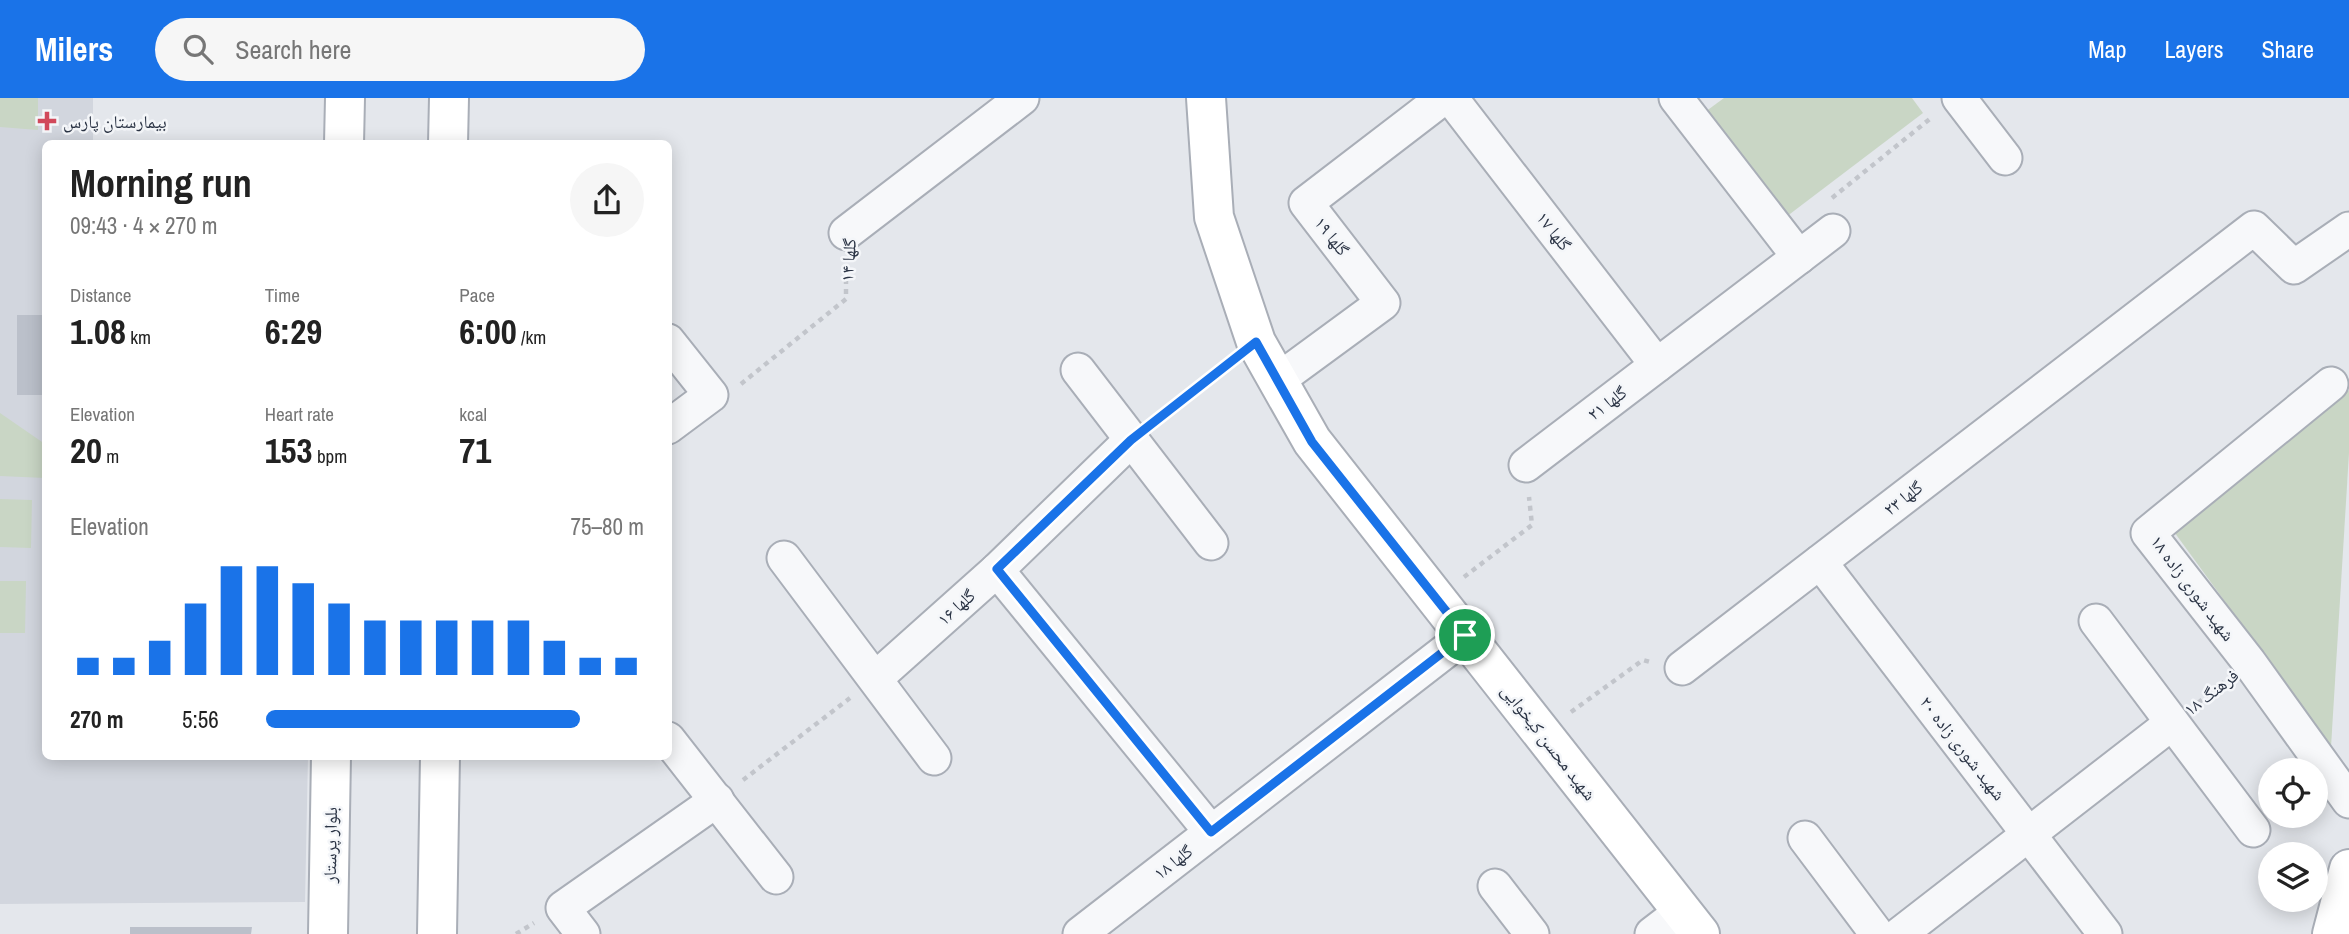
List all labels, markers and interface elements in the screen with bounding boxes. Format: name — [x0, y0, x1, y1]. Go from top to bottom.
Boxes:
search box — [155, 18, 645, 81]
text: Milers — [35, 27, 113, 71]
icon: search — [179, 30, 217, 68]
text: Search here — [235, 32, 351, 67]
text: Map — [2088, 33, 2126, 65]
text: Layers — [2164, 33, 2223, 65]
text: Share — [2261, 33, 2314, 65]
place label: بیمارستان پارس — [63, 109, 167, 134]
marker: بیمارستان پارس — [37, 111, 57, 131]
text: Morning run — [70, 158, 252, 209]
button: share — [570, 163, 644, 237]
street label: گلها ۱۷ — [1531, 206, 1578, 256]
text: 09:43 · 4 × 270 m — [70, 210, 217, 241]
street label: گلها ۱۹ — [1309, 211, 1356, 261]
street label: گلها ۱۴ — [834, 237, 862, 283]
text: Distance — [70, 282, 131, 308]
text: Time — [265, 282, 300, 308]
text: Pace — [459, 282, 495, 308]
text: 1.08 — [70, 308, 126, 355]
text: 6:29 — [265, 308, 322, 355]
text: 6:00 — [459, 308, 517, 355]
text: km — [126, 324, 151, 350]
text: /km — [517, 324, 546, 350]
street label: گلها ۲۱ — [1582, 380, 1632, 426]
text: Elevation — [70, 401, 135, 427]
text: Heart rate — [265, 401, 334, 427]
text: kcal — [459, 401, 487, 427]
text: 20 — [70, 427, 102, 474]
text: 153 — [265, 427, 313, 474]
text: 71 — [459, 427, 491, 474]
text: m — [102, 443, 119, 469]
text: bpm — [313, 443, 347, 469]
street label: گلها ۲۳ — [1878, 474, 1928, 521]
text: Elevation — [70, 511, 149, 542]
text: 75–80 m — [571, 511, 644, 542]
street label: شهید شوری زاده ۱۸ — [2145, 530, 2241, 646]
street label: گلها ۱۶ — [931, 583, 981, 631]
pin — [1435, 605, 1495, 665]
icon: arrive — [1446, 616, 1484, 654]
street label: فرهنگ ۱۸ — [2178, 663, 2244, 721]
street label: شهید محسن کیخوایی — [1496, 678, 1602, 806]
street label: شهید شوری زاده ۲۰ — [1914, 690, 2012, 806]
text: 270 m — [70, 704, 123, 735]
text: 5:56 — [182, 704, 219, 735]
map controls — [2258, 758, 2328, 912]
button: locate — [2258, 758, 2328, 828]
street label: بلوار پرستار — [317, 807, 343, 884]
street label: گلها ۱۸ — [1148, 838, 1198, 885]
button: layers — [2258, 842, 2328, 912]

